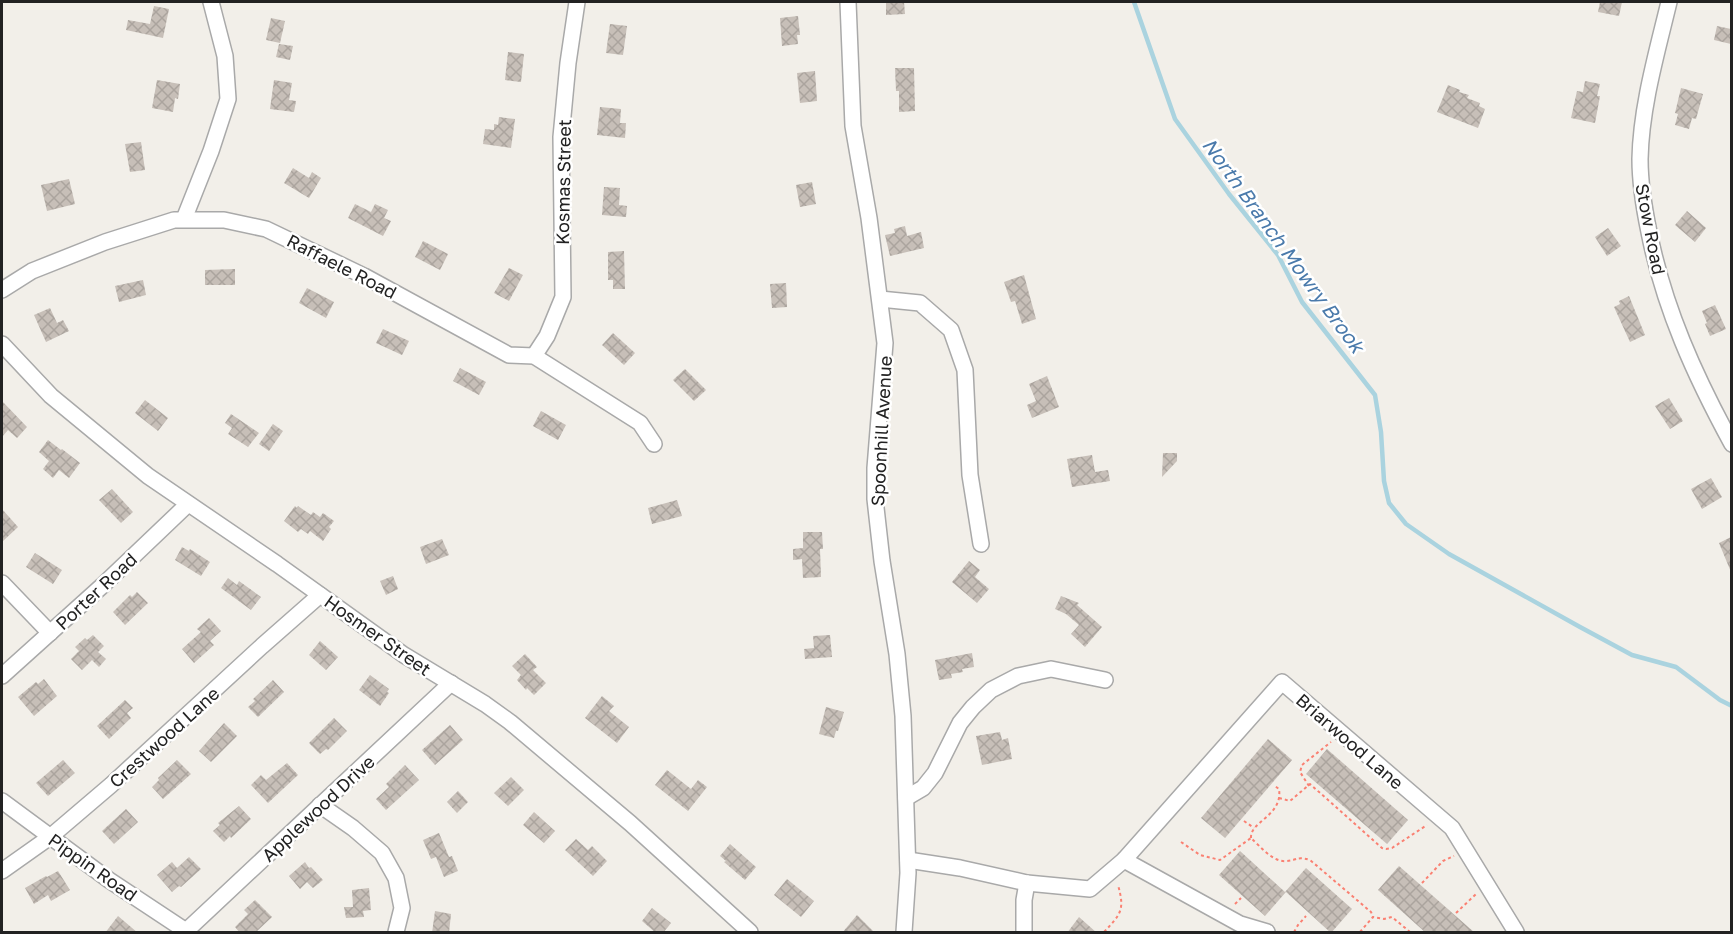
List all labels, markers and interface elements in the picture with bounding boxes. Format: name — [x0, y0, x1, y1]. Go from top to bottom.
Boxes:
street label: Kosmas Street — [551, 119, 575, 245]
water label: North Branch Mowry Brook — [1197, 133, 1372, 360]
street label: Stow Road — [1631, 182, 1671, 276]
street label: Raffaele Road — [283, 229, 401, 303]
street label: Spoonhill Avenue — [866, 355, 896, 507]
street label: Porter Road — [51, 548, 141, 634]
street label: Hosmer Street — [320, 590, 436, 680]
street label: Crestwood Lane — [105, 682, 223, 792]
street label: Briarwood Lane — [1292, 688, 1408, 794]
street label: Applewood Drive — [257, 750, 379, 866]
street label: Pippin Road — [44, 828, 142, 906]

